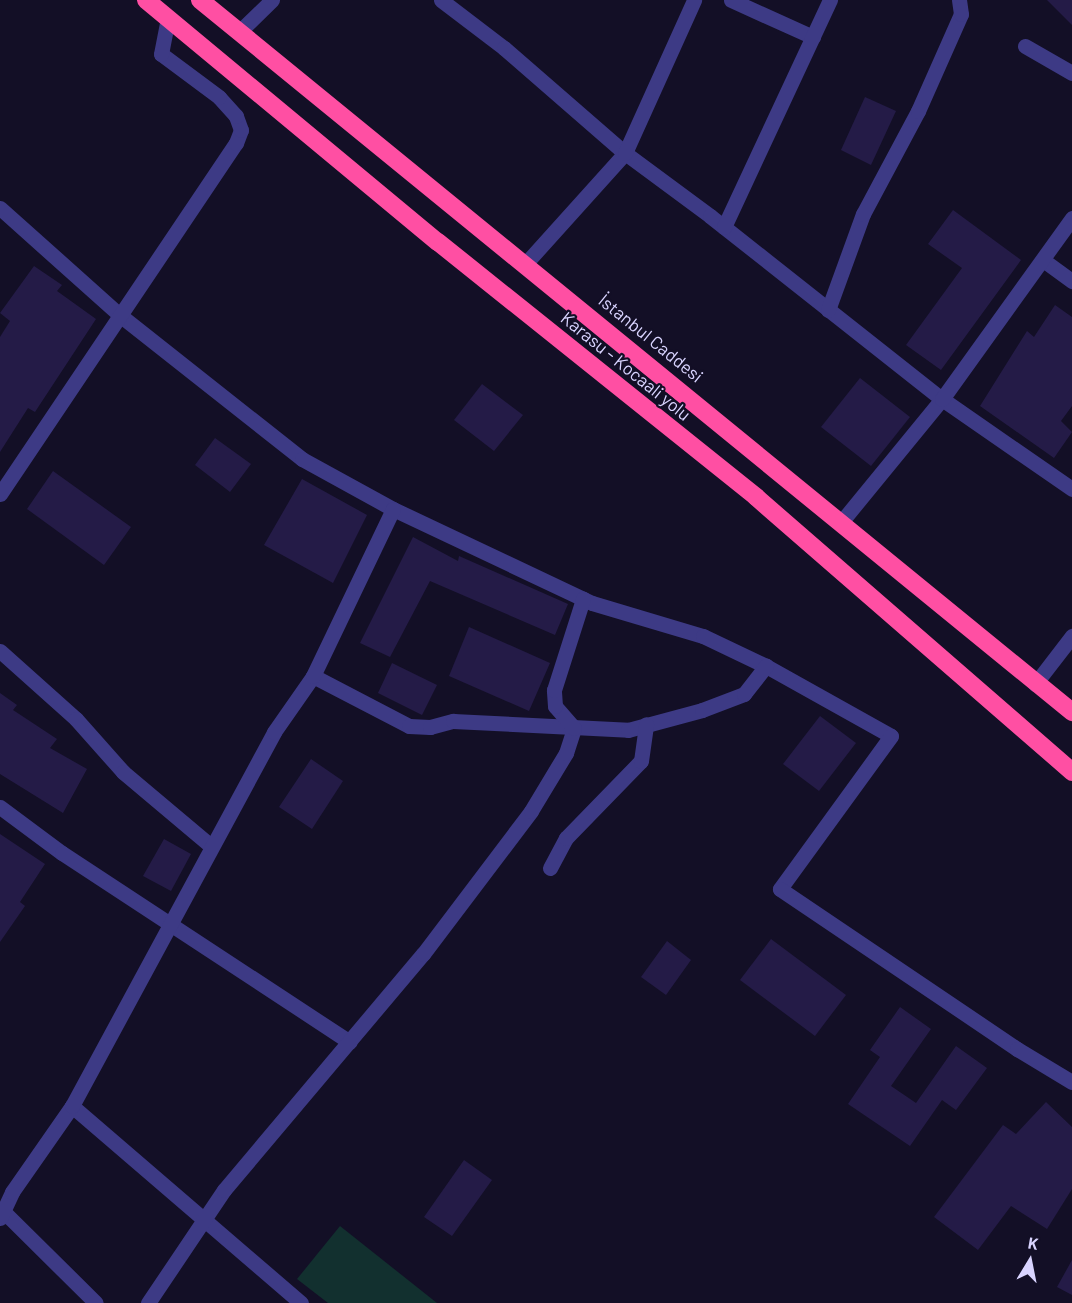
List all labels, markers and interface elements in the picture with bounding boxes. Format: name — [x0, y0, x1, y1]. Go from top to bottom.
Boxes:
street label: İstanbul Caddesi — [594, 289, 708, 387]
street label: Karasu - Kocaali yolu — [557, 307, 695, 425]
north arrow — [1000, 1231, 1060, 1291]
text: K — [1027, 1233, 1040, 1253]

